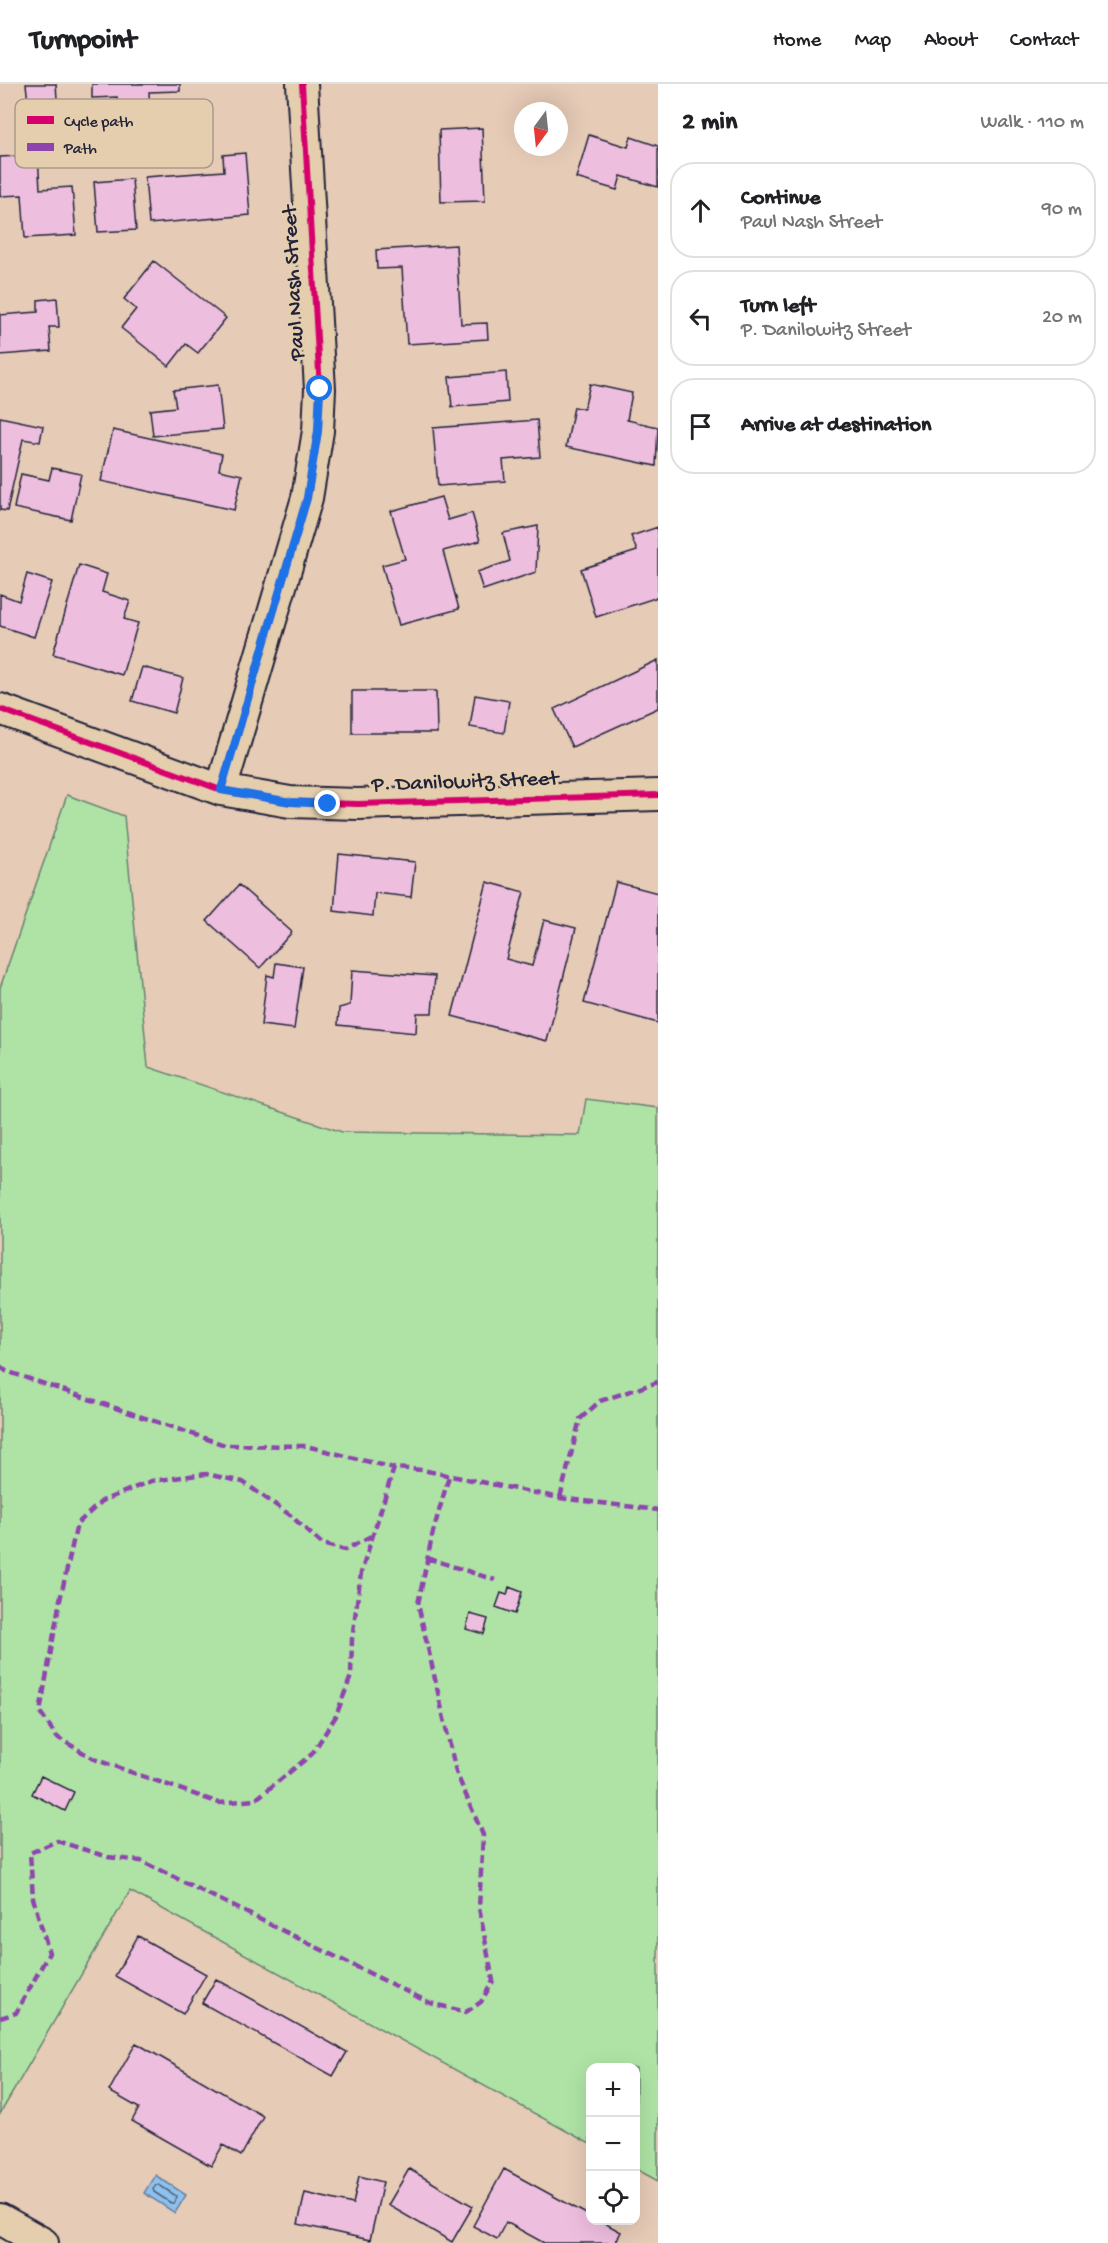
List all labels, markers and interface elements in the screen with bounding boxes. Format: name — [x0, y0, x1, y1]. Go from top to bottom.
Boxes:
text: Turnpoint — [30, 25, 136, 58]
text: Home — [773, 29, 821, 54]
text: Map — [854, 29, 891, 54]
text: About — [924, 29, 977, 54]
text: Contact — [1010, 29, 1078, 54]
legend — [15, 99, 213, 168]
north arrow — [514, 102, 568, 156]
text: 2 min — [682, 108, 737, 139]
text: Walk · 110 m — [980, 112, 1084, 135]
text: Cycle path — [64, 114, 134, 133]
text: Path — [63, 141, 97, 160]
text: Continue — [741, 186, 821, 212]
icon: ahead — [684, 194, 717, 227]
text: 90 m — [1042, 199, 1082, 222]
street label: Paul Nash Street — [278, 203, 312, 362]
text: Paul Nash Street — [741, 212, 882, 235]
text: Turn left — [741, 294, 815, 320]
icon: left — [684, 302, 717, 335]
text: 20 m — [1042, 307, 1082, 330]
text: P. Danilowitz Street — [741, 320, 911, 343]
route start — [306, 375, 332, 401]
icon: arrive — [684, 410, 717, 443]
text: Arrive at destination — [741, 413, 931, 439]
street label: P. Danilowitz Street — [370, 767, 561, 799]
route end — [314, 790, 340, 816]
map controls — [586, 2063, 640, 2225]
button: + — [586, 2063, 640, 2117]
button: − — [586, 2117, 640, 2171]
button: locate — [586, 2171, 640, 2225]

